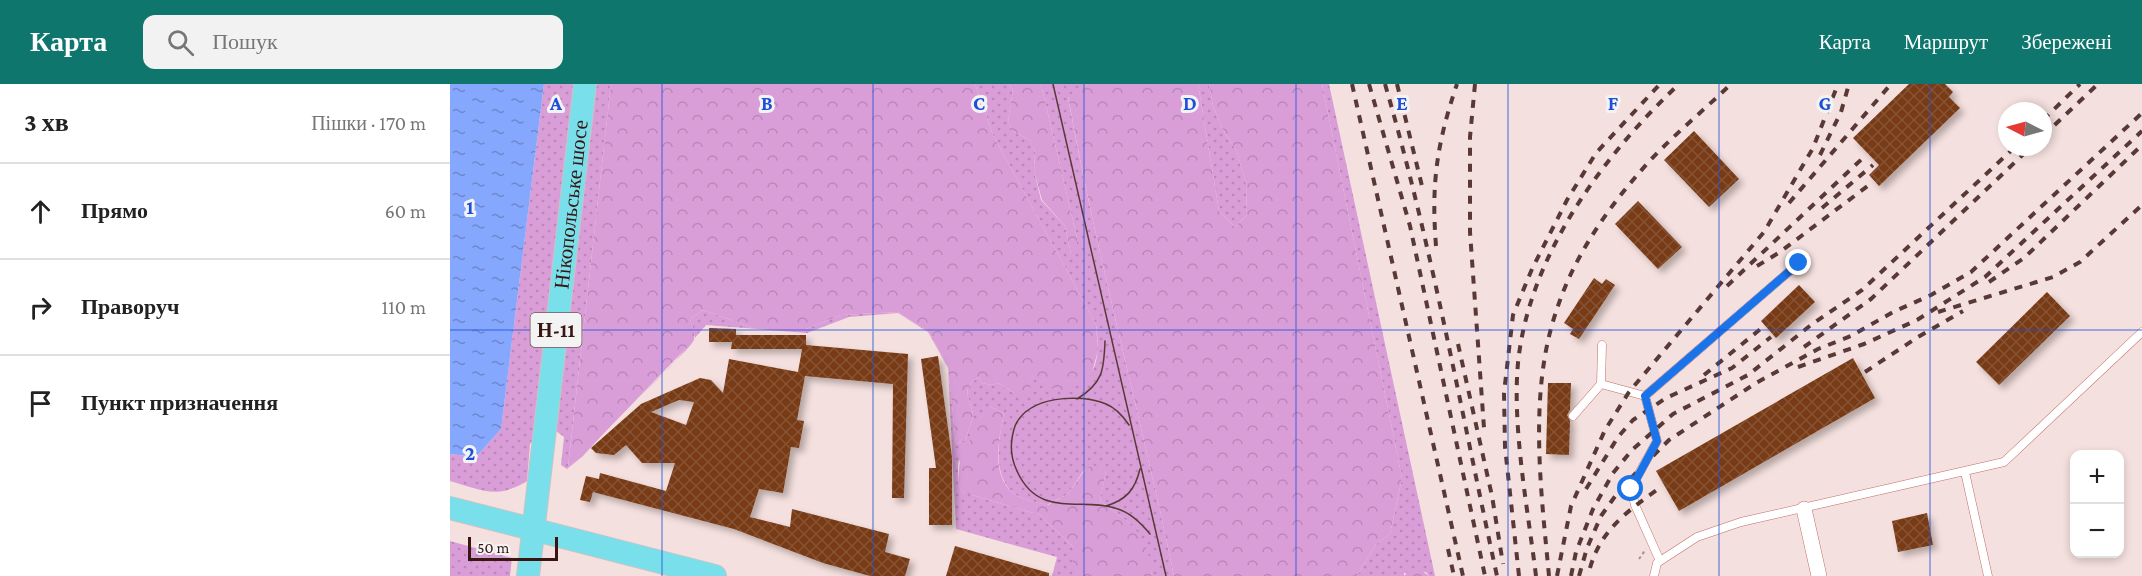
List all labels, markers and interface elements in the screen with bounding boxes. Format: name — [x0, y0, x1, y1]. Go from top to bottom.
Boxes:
search box — [143, 15, 563, 69]
text: Карта — [30, 26, 107, 57]
icon: search — [164, 26, 197, 59]
text: Пошук — [212, 29, 278, 54]
text: Карта — [1819, 30, 1871, 54]
text: Маршрут — [1904, 30, 1988, 54]
text: Збережені — [2021, 30, 2112, 54]
text: A — [549, 92, 563, 114]
text: B — [761, 92, 773, 114]
text: C — [973, 92, 985, 114]
text: D — [1183, 92, 1197, 114]
text: E — [1396, 92, 1408, 114]
text: F — [1608, 92, 1619, 114]
text: G — [1819, 92, 1832, 114]
north arrow — [1998, 102, 2052, 156]
text: 3 хв — [24, 108, 69, 137]
text: Пішки · 170 m — [311, 112, 426, 134]
street label: Нікопольське шосе — [549, 119, 593, 290]
icon: ahead — [24, 195, 57, 228]
text: 1 — [466, 196, 474, 218]
text: Прямо — [81, 198, 148, 223]
text: 60 m — [385, 200, 426, 222]
route end — [1785, 249, 1811, 275]
icon: right — [24, 291, 57, 324]
text: Праворуч — [81, 294, 179, 319]
text: 110 m — [382, 296, 426, 318]
road number: Н-11 — [530, 313, 582, 347]
icon: arrive — [24, 387, 57, 420]
text: Пункт призначення — [81, 390, 278, 415]
text: 2 — [465, 442, 475, 464]
map controls — [2070, 450, 2124, 558]
button: + — [2070, 450, 2124, 504]
route start — [1617, 475, 1643, 501]
button: − — [2070, 504, 2124, 558]
scale bar — [468, 534, 558, 562]
text: 50 m — [477, 539, 509, 556]

